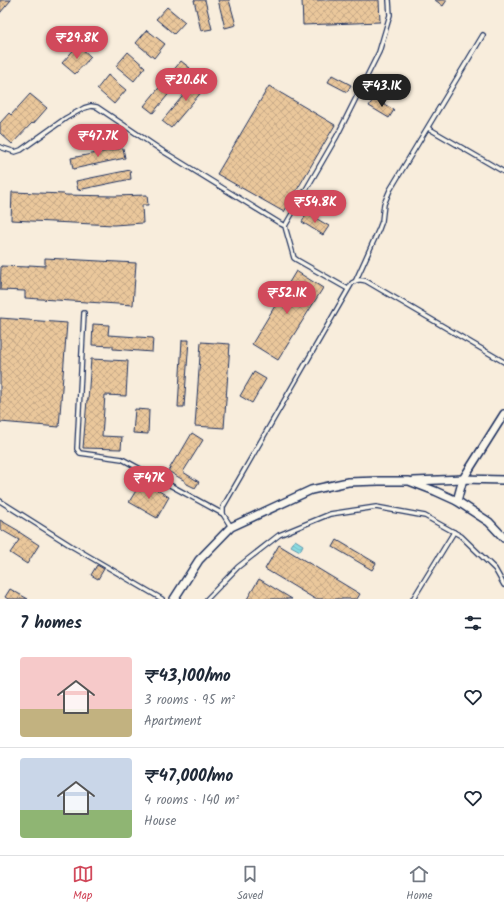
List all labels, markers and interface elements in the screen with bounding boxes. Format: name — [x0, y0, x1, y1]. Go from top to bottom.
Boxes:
pin: ₹29.8K — [44, 26, 110, 60]
text: ₹29.8K — [55, 28, 99, 49]
pin: ₹20.6K — [153, 68, 219, 102]
text: ₹20.6K — [164, 70, 208, 91]
pin: ₹43.1K — [349, 74, 415, 108]
text: ₹43.1K — [362, 76, 402, 97]
pin: ₹47.7K — [65, 124, 131, 158]
text: ₹47.7K — [77, 126, 119, 147]
pin: ₹54.8K — [282, 190, 348, 224]
text: ₹54.8K — [293, 192, 337, 213]
pin: ₹52.1K — [254, 281, 320, 315]
text: ₹52.1K — [267, 283, 307, 304]
pin: ₹47K — [125, 466, 173, 500]
text: ₹47K — [133, 468, 165, 489]
text: 7 homes — [20, 610, 82, 637]
icon: filters — [462, 612, 484, 634]
text: ₹43,100/mo — [144, 663, 231, 690]
icon: home — [52, 673, 100, 721]
icon: heart — [462, 686, 484, 708]
text: 3 rooms · 95 m² — [144, 690, 235, 711]
text: Apartment — [144, 711, 202, 732]
text: ₹47,000/mo — [144, 763, 233, 790]
icon: home — [52, 774, 100, 822]
icon: heart — [462, 787, 484, 809]
text: 4 rooms · 140 m² — [144, 790, 239, 811]
text: House — [144, 811, 176, 832]
tab: Map — [72, 863, 94, 905]
tab: Saved — [237, 863, 263, 905]
tab: Home — [406, 863, 432, 905]

